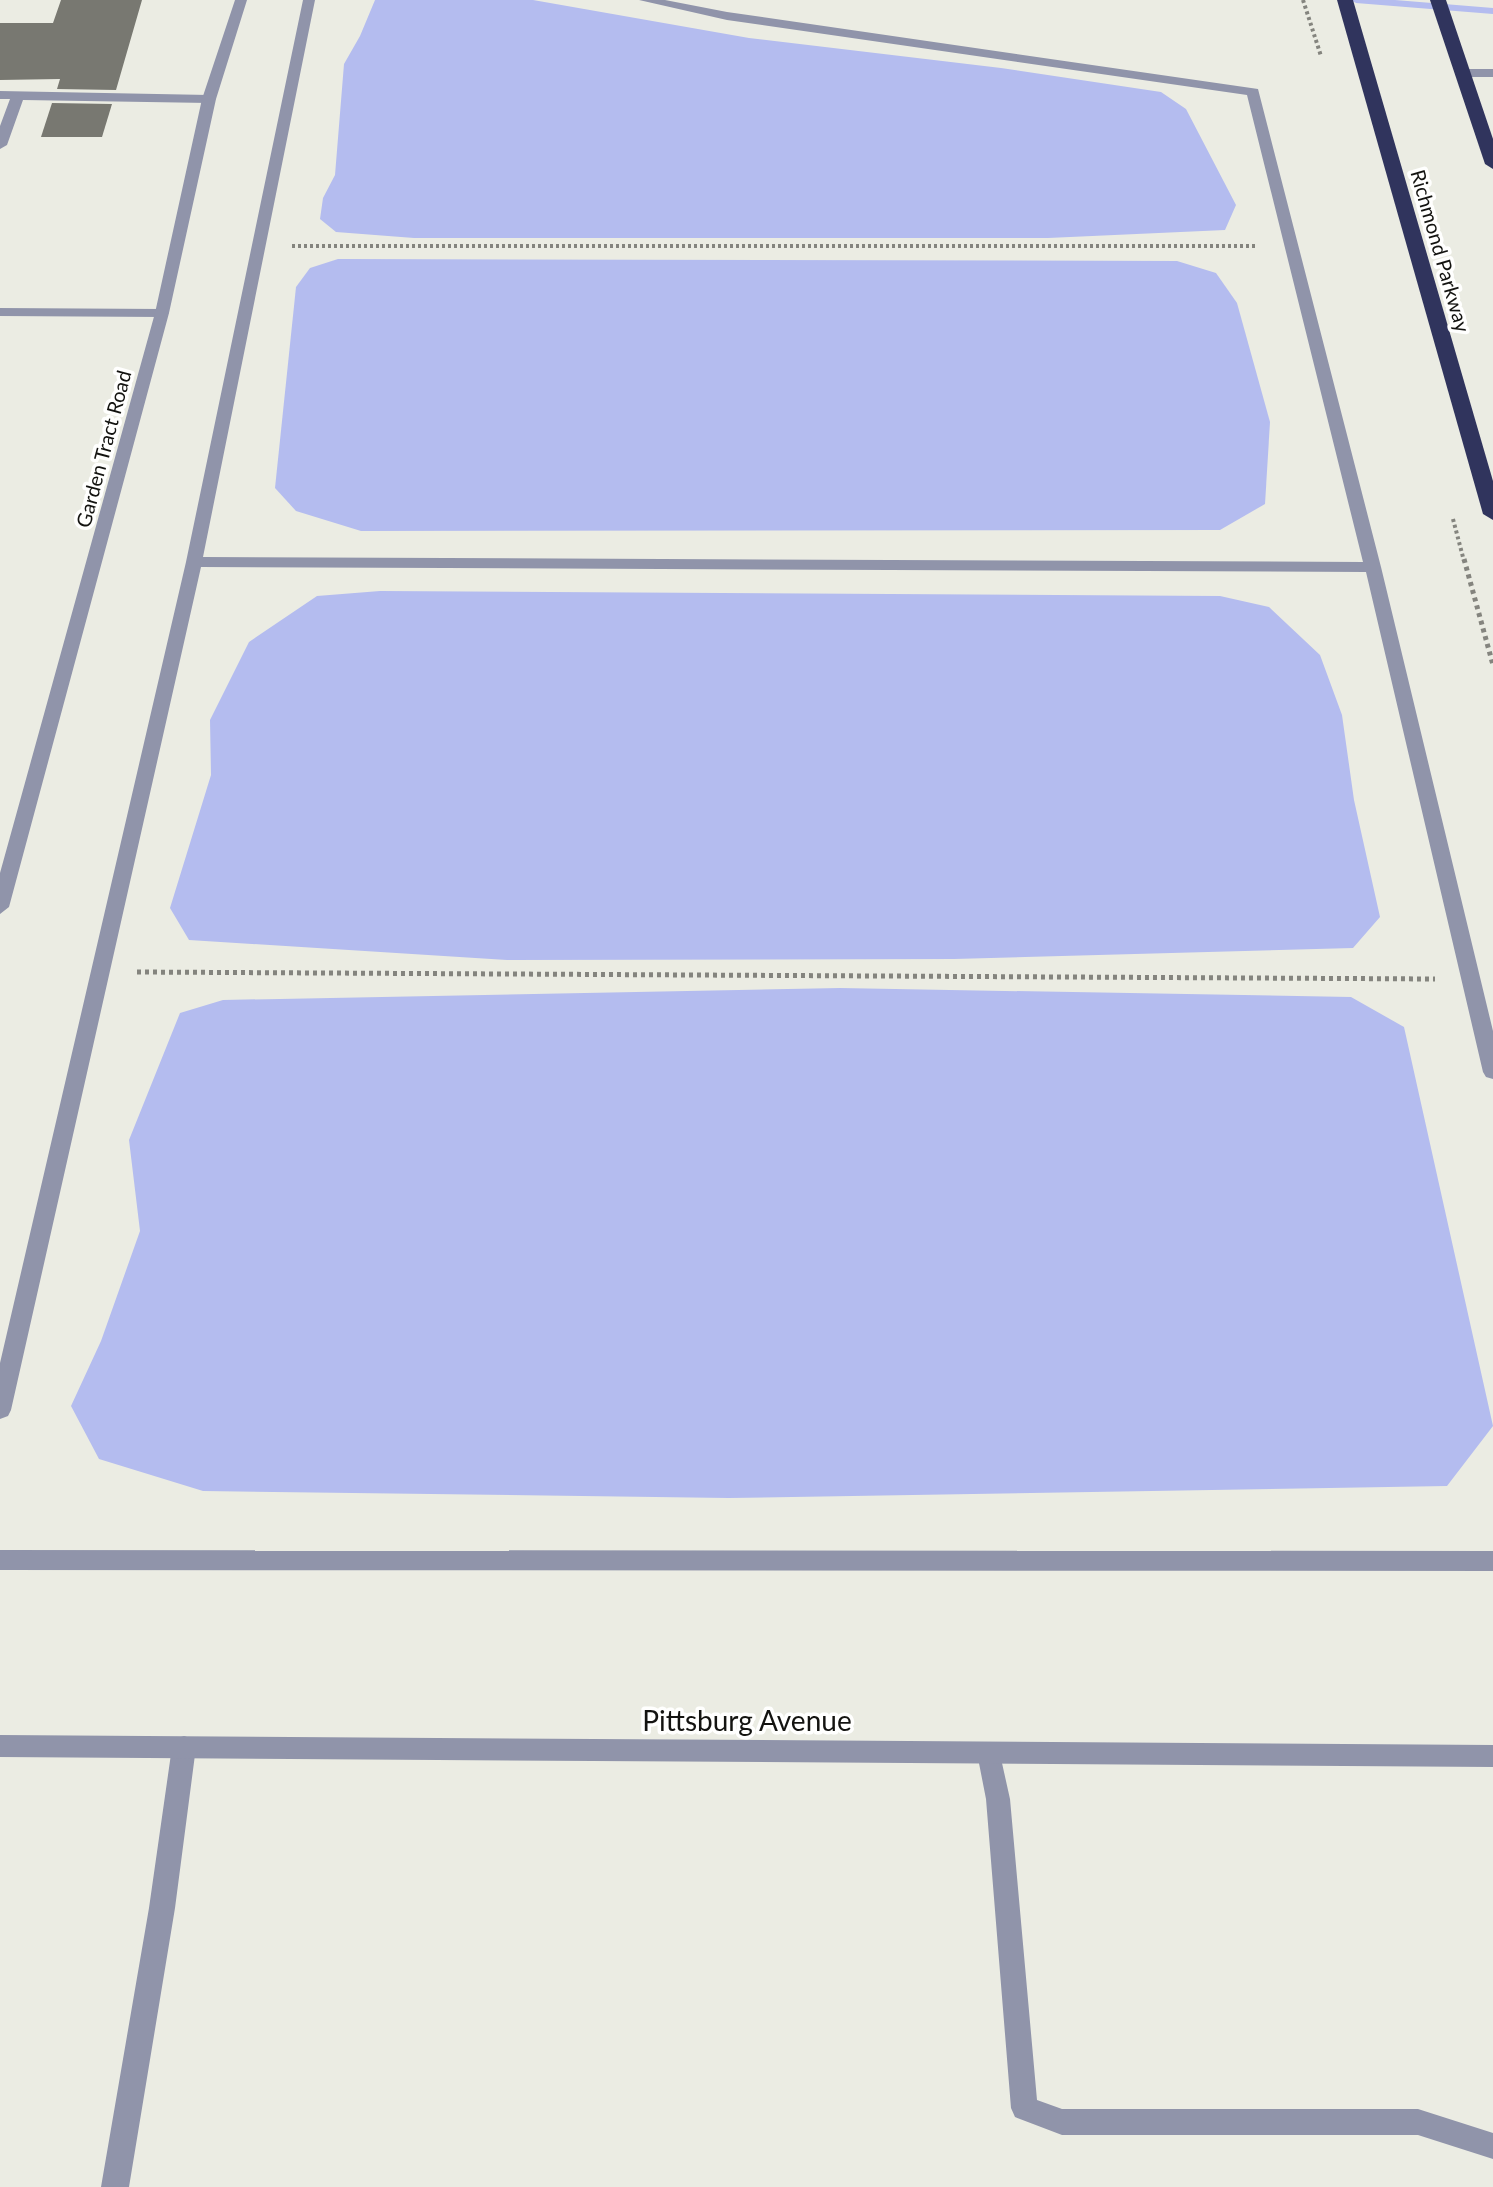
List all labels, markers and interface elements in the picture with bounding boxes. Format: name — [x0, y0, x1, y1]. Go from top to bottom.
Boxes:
street label: Richmond Parkway — [1406, 167, 1476, 335]
street label: Garden Tract Road — [71, 368, 136, 530]
street label: Pittsburg Avenue — [642, 1703, 852, 1737]

